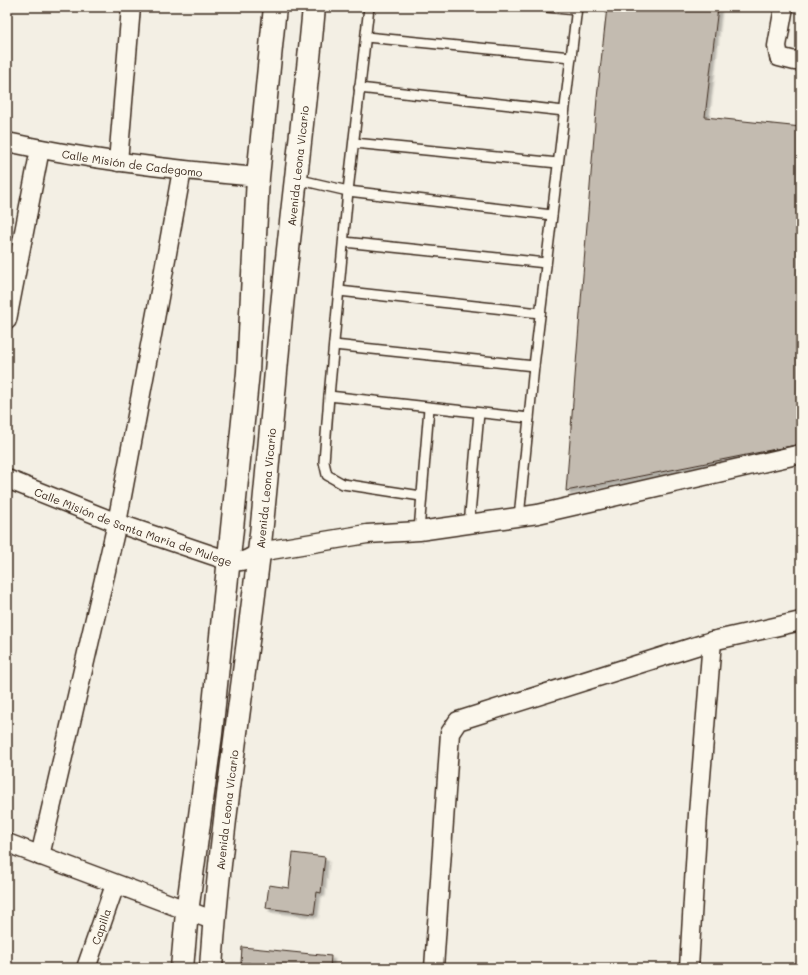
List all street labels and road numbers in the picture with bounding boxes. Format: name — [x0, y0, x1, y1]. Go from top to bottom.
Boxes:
street label: Avenida Leona Vicario — [283, 104, 312, 227]
street label: Calle Misión de Cadegomo — [61, 145, 204, 179]
street label: Avenida Leona Vicario — [252, 427, 279, 549]
street label: Calle Misión de Santa Maria de Mulege — [32, 483, 234, 569]
street label: Avenida Leona Vicario — [212, 748, 241, 871]
street label: Capilla — [87, 906, 114, 947]

